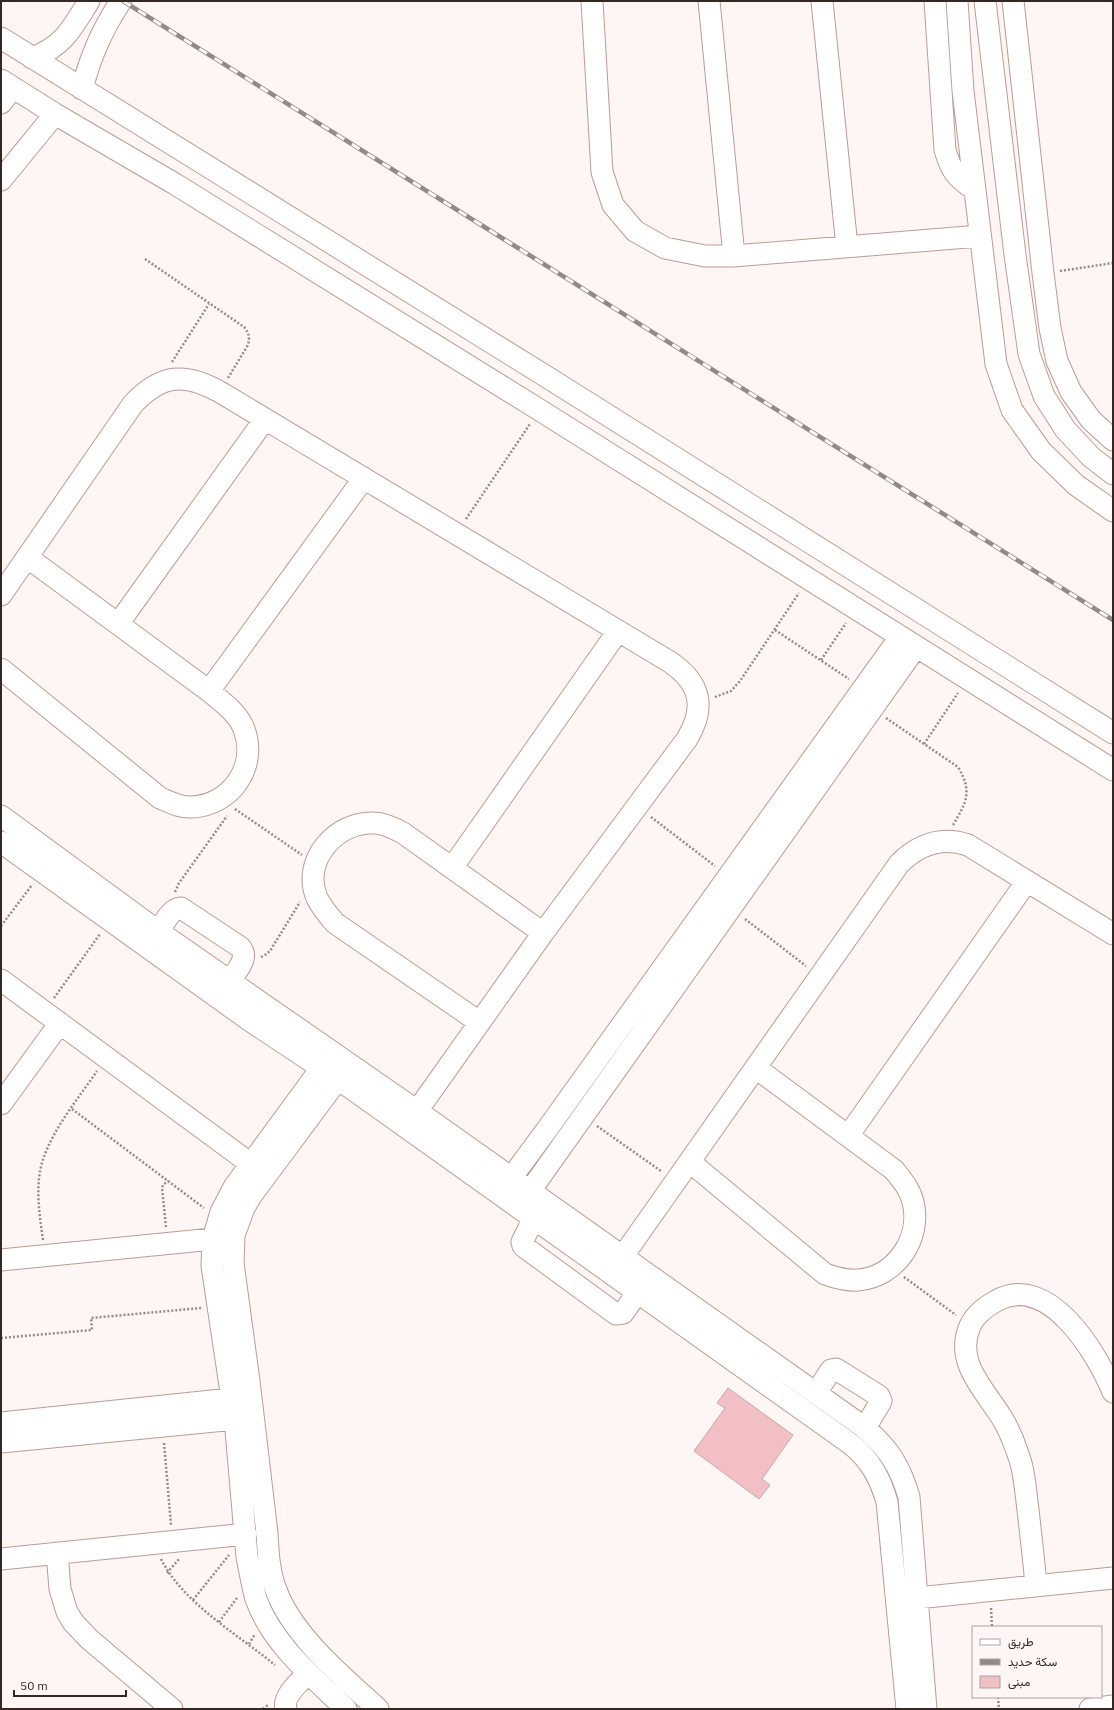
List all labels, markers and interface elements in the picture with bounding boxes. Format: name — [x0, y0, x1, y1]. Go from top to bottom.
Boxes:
legend — [972, 1626, 1102, 1698]
text: طريق — [1008, 1634, 1034, 1650]
text: سكة حديد — [1008, 1654, 1057, 1669]
scale bar — [14, 1672, 126, 1698]
text: مبنى — [1008, 1674, 1030, 1690]
text: 50 m — [20, 1678, 48, 1693]

